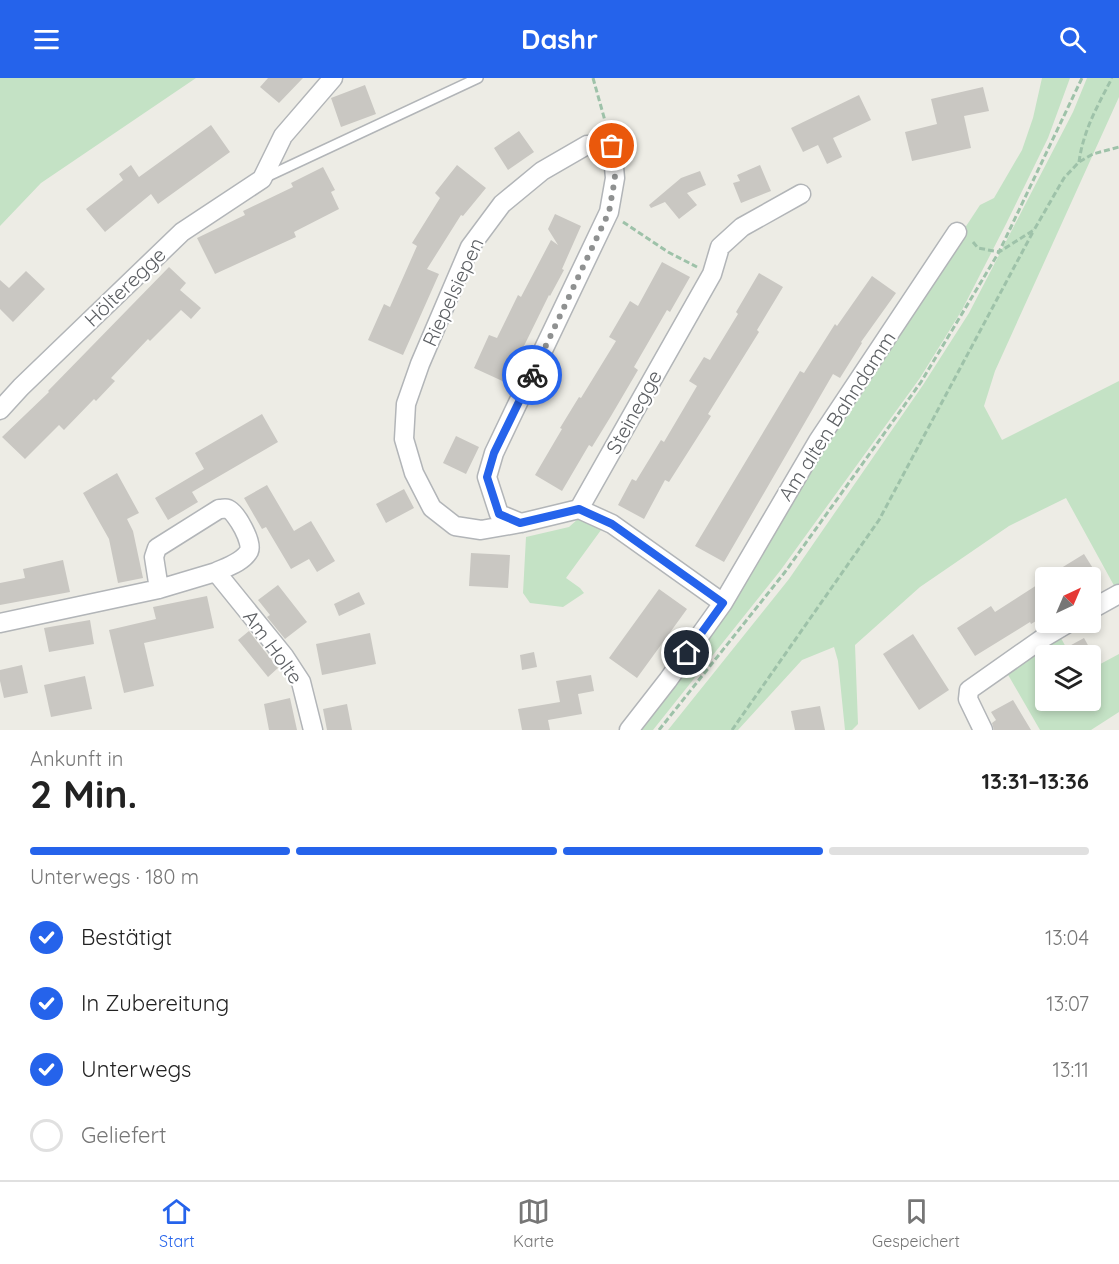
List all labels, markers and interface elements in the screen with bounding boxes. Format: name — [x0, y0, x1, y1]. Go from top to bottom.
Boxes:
text: Dashr — [521, 22, 598, 56]
icon: menu — [30, 23, 63, 56]
icon: search — [1056, 23, 1089, 56]
pin — [586, 120, 637, 171]
icon: bag — [595, 129, 628, 162]
street label: Riepelsiepen — [417, 234, 489, 350]
street label: Hölteregge — [79, 242, 170, 332]
street label: Am alten Bahndamm — [772, 326, 901, 505]
courier — [502, 345, 562, 405]
icon: bike — [516, 359, 549, 392]
street label: Steinegge — [600, 365, 667, 458]
north arrow — [1035, 567, 1101, 633]
map controls — [1035, 567, 1101, 711]
street label: Am Holte — [238, 605, 309, 689]
pin — [661, 627, 712, 678]
icon: home — [670, 636, 703, 669]
button: layers — [1035, 645, 1101, 711]
text: Ankunft in — [30, 746, 123, 771]
text: 13:31–13:36 — [981, 767, 1089, 795]
text: 2 Min. — [30, 769, 137, 818]
text: Unterwegs · 180 m — [30, 864, 199, 889]
icon: check — [30, 921, 63, 954]
text: Bestätigt — [81, 923, 172, 951]
text: 13:04 — [1045, 925, 1089, 950]
icon: check — [30, 987, 63, 1020]
text: In Zubereitung — [81, 989, 229, 1017]
text: 13:07 — [1046, 991, 1089, 1016]
icon: check — [30, 1053, 63, 1086]
text: Unterwegs — [81, 1055, 191, 1083]
text: 13:11 — [1053, 1057, 1089, 1082]
text: Geliefert — [81, 1121, 166, 1149]
tab: Start — [159, 1195, 195, 1251]
tab: Karte — [513, 1195, 554, 1251]
tab: Gespeichert — [872, 1195, 960, 1251]

